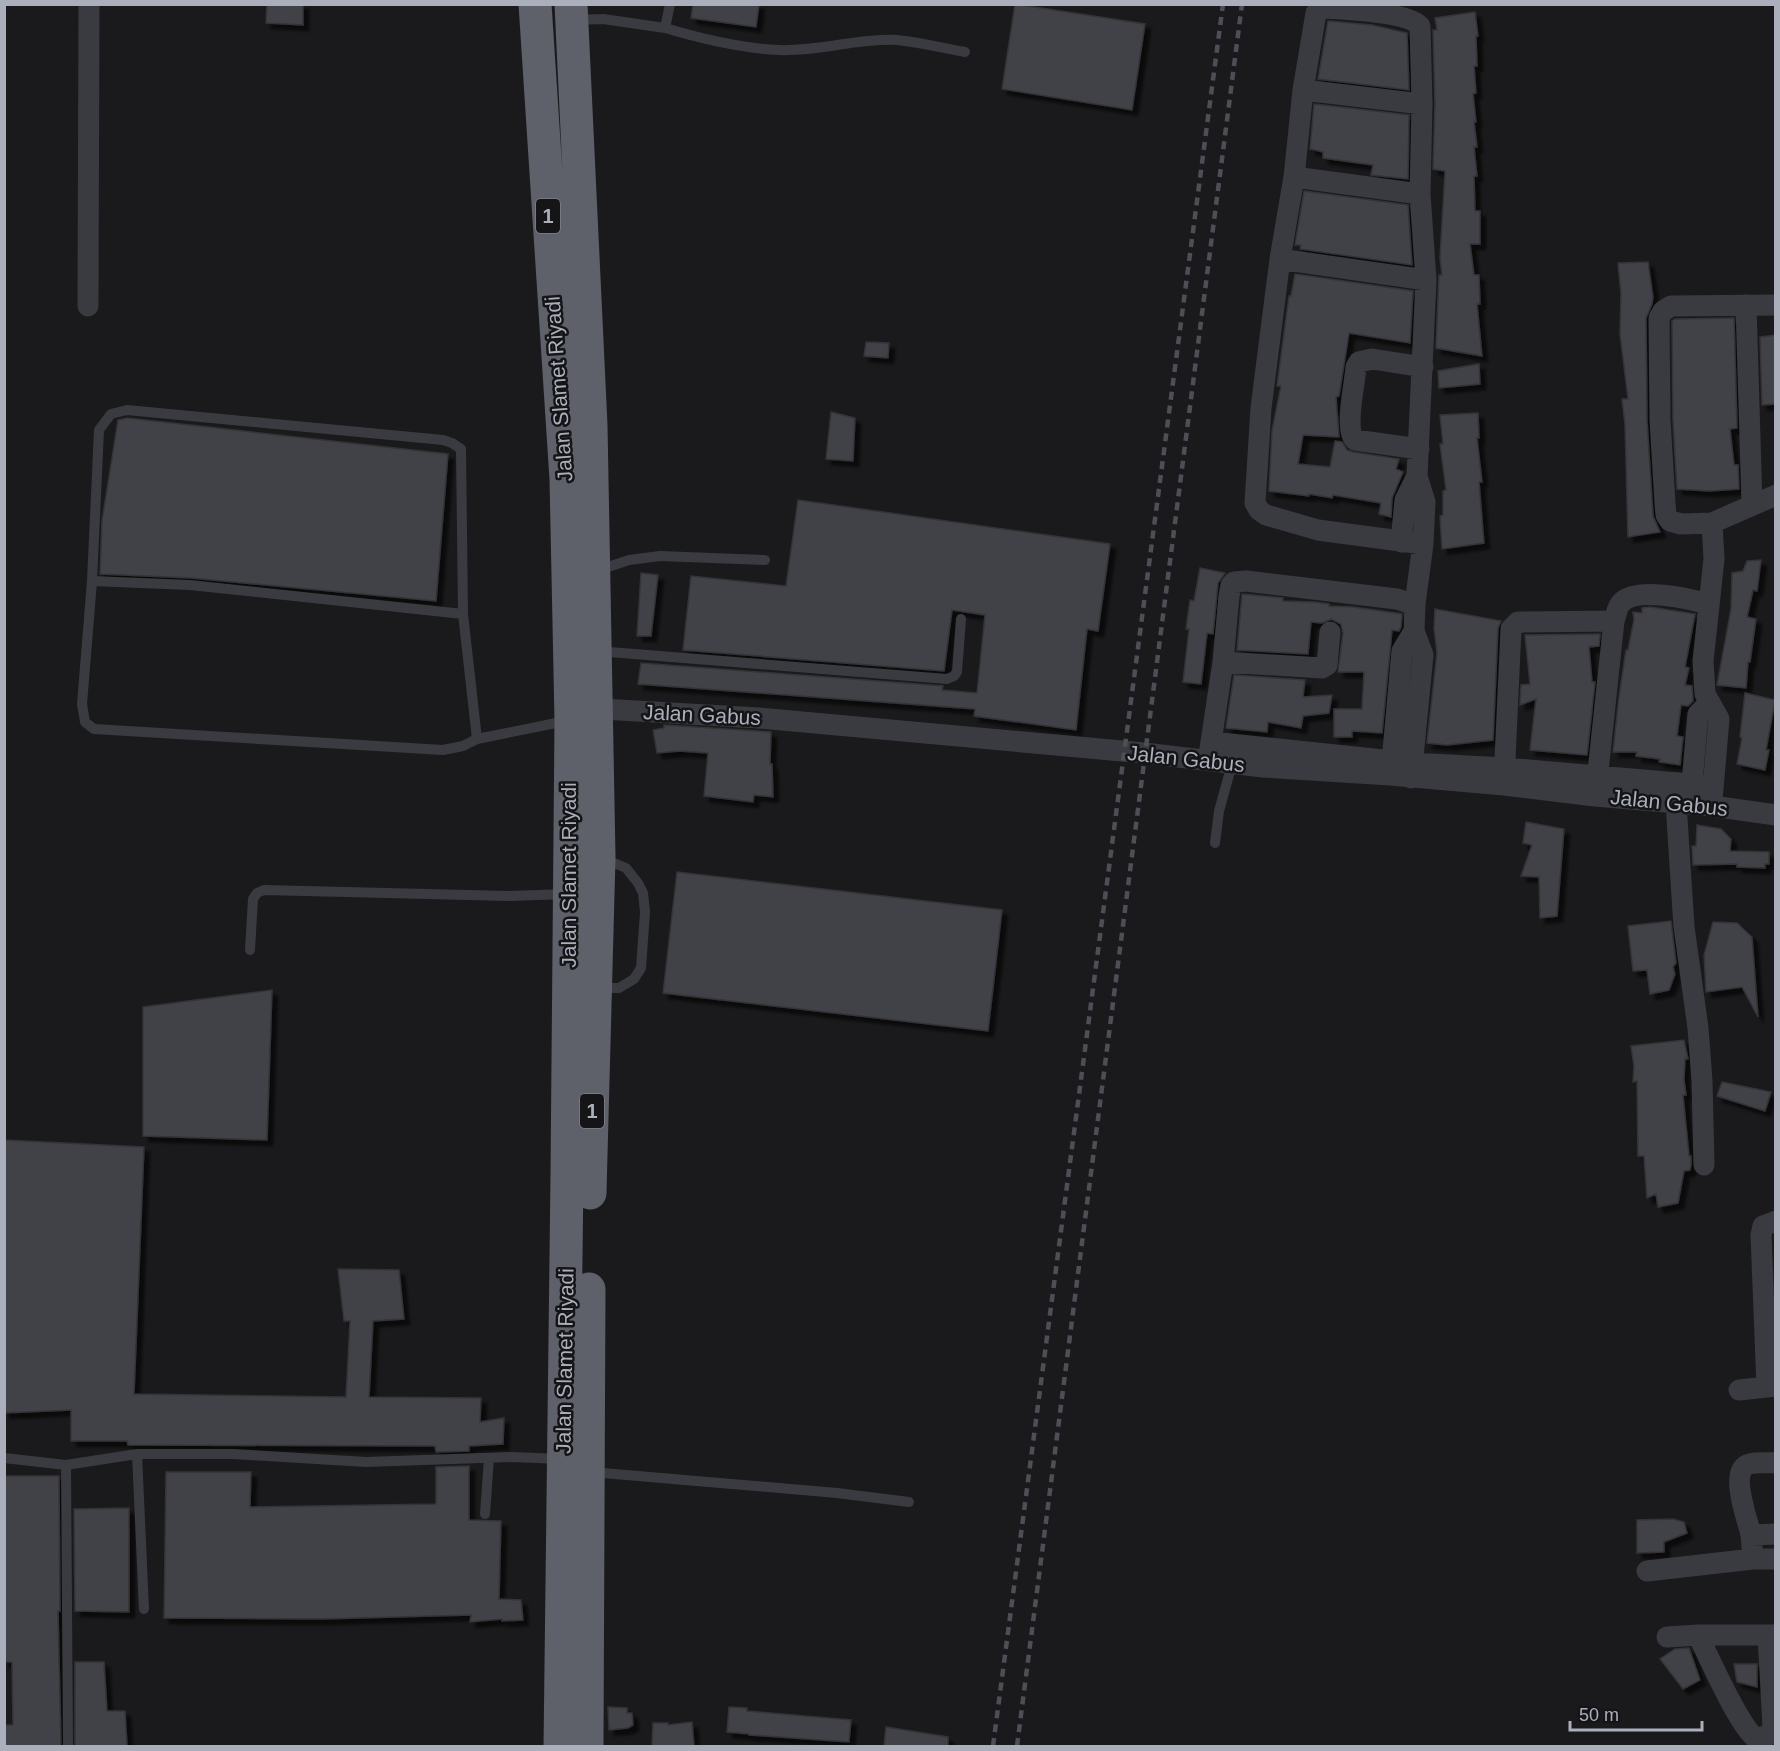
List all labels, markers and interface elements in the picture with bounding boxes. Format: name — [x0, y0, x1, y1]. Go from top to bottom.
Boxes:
road number: 1 — [536, 199, 560, 233]
street label: Jalan Slamet Riyadi — [541, 296, 576, 482]
street label: Jalan Gabus — [643, 700, 762, 729]
street label: Jalan Gabus — [1126, 741, 1246, 776]
street label: Jalan Slamet Riyadi — [557, 782, 580, 968]
street label: Jalan Gabus — [1609, 785, 1729, 820]
road number: 1 — [580, 1094, 604, 1128]
street label: Jalan Slamet Riyadi — [551, 1268, 578, 1454]
scale bar — [1570, 1694, 1702, 1732]
text: 50 m — [1579, 1705, 1619, 1725]

